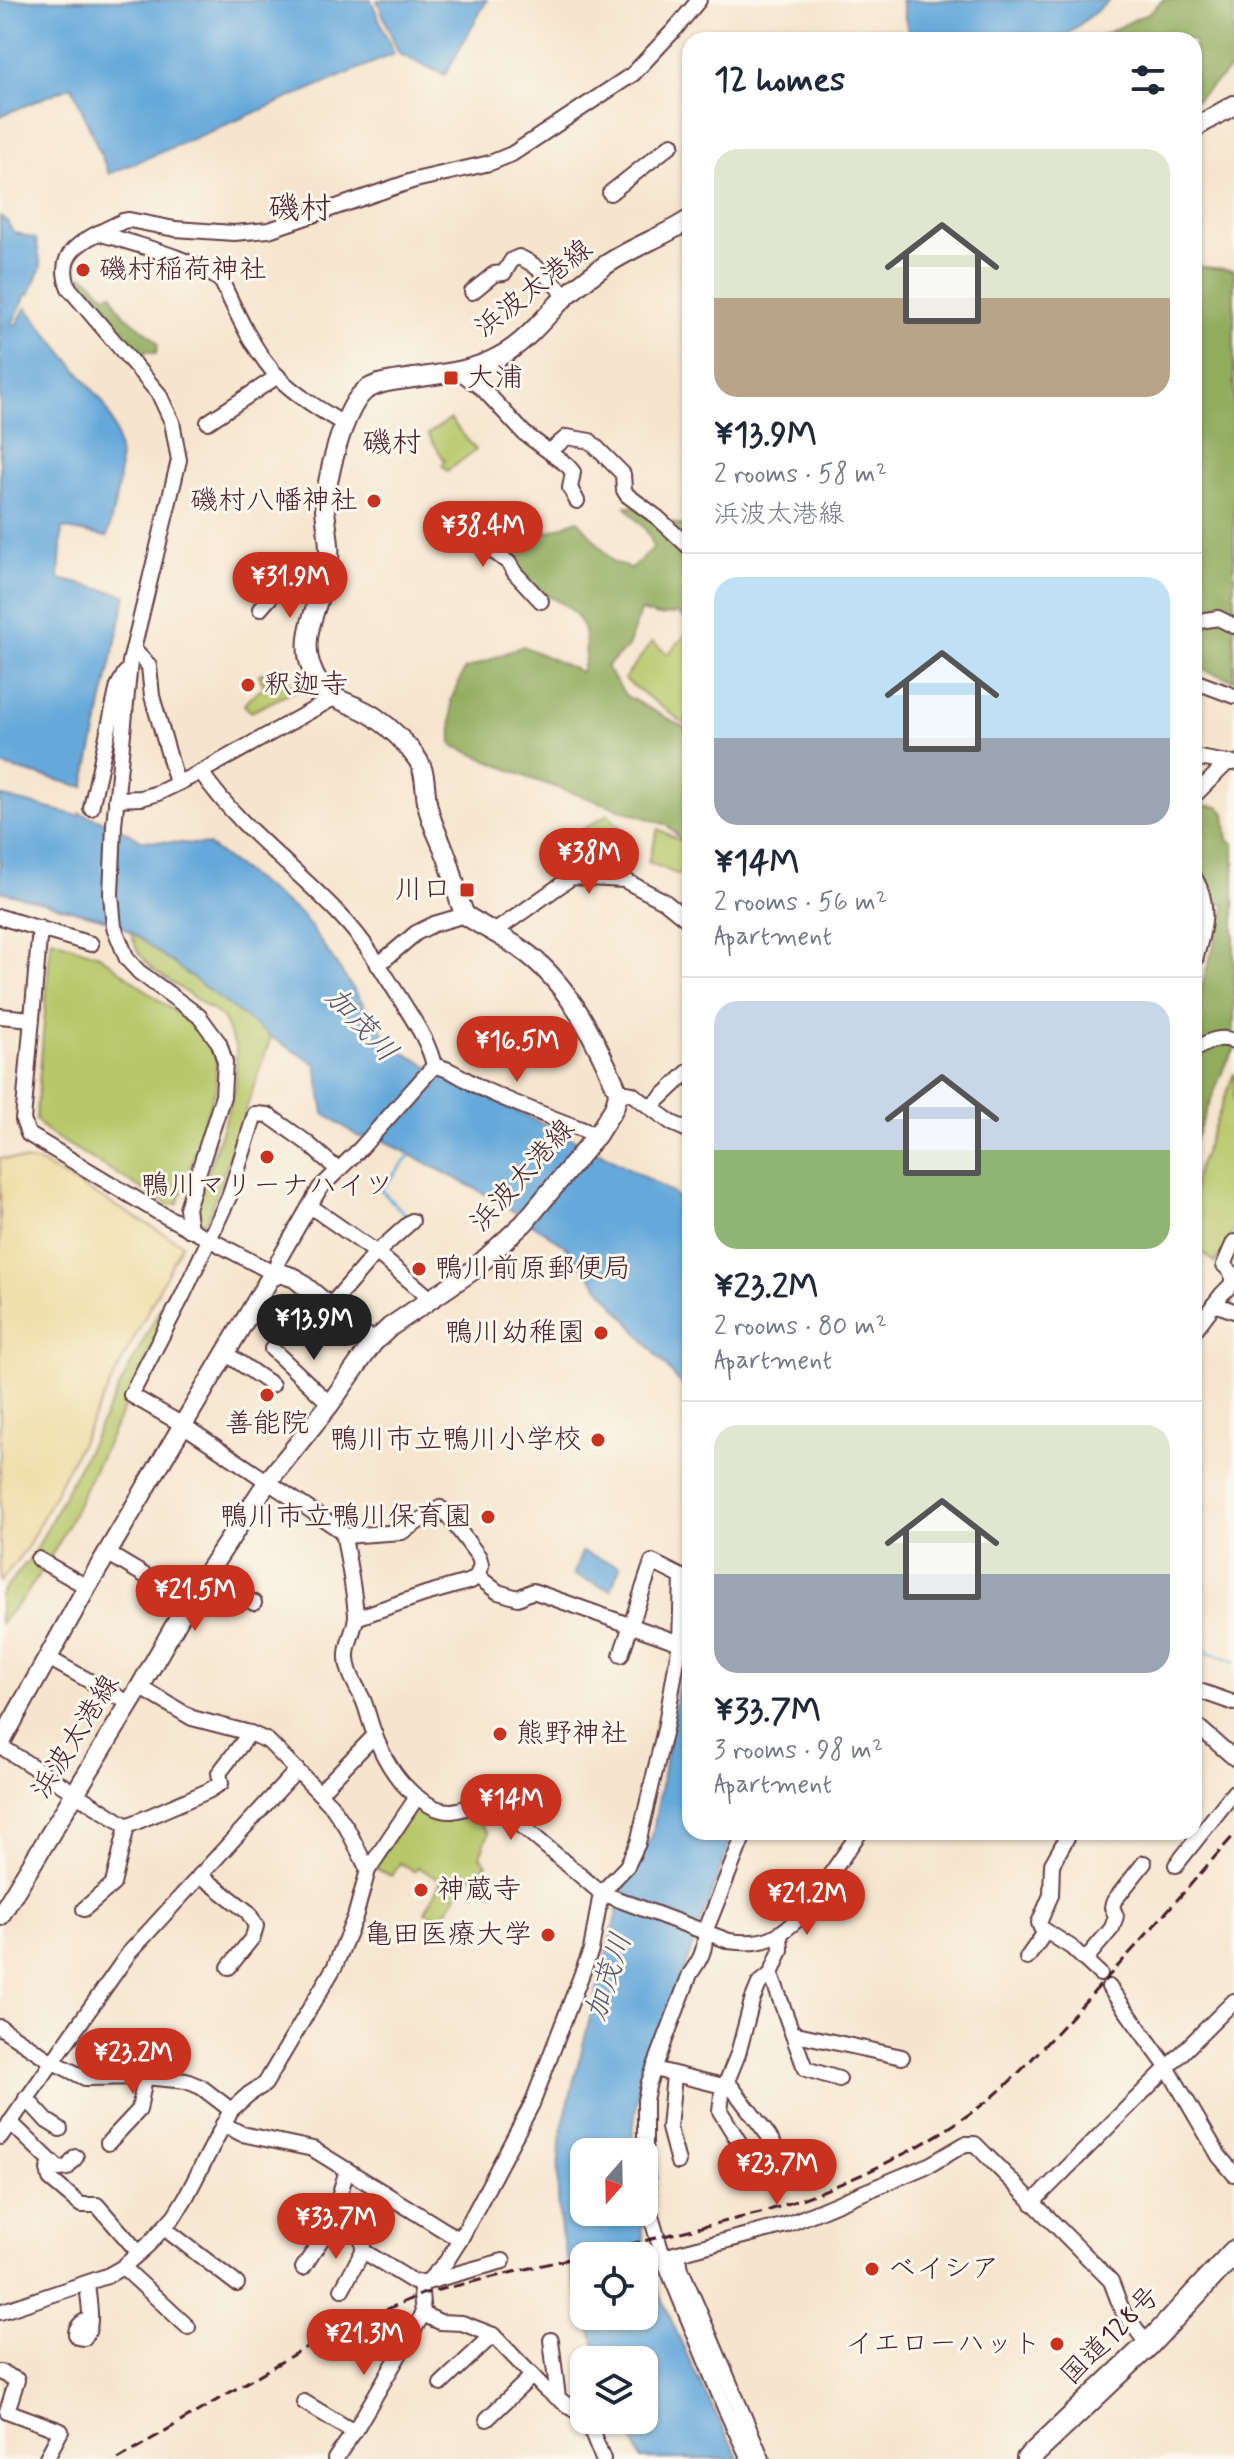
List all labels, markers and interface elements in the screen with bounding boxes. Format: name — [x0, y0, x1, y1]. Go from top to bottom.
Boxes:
text: 12 homes — [714, 58, 845, 103]
icon: filters — [1126, 58, 1170, 102]
district label: 磯村 — [268, 188, 332, 230]
icon: home — [870, 201, 1014, 345]
street label: 浜波太港線 — [467, 231, 601, 347]
place label: 磯村稲荷神社 — [99, 252, 267, 289]
marker: 磯村稲荷神社 — [74, 261, 92, 279]
place label: 大浦 — [467, 360, 523, 397]
marker: 大浦 — [442, 369, 460, 387]
text: ¥13.9M — [714, 413, 817, 458]
district label: 磯村 — [362, 424, 422, 463]
text: 2 rooms · 58 m² — [714, 458, 887, 492]
place label: 磯村八幡神社 — [190, 483, 358, 520]
marker: 磯村八幡神社 — [365, 492, 383, 510]
text: 浜波太港線 — [714, 498, 844, 532]
pin: ¥38.4M — [418, 501, 548, 569]
text: ¥38.4M — [441, 510, 525, 544]
pin: ¥31.9M — [225, 552, 355, 620]
text: ¥31.9M — [251, 561, 329, 595]
icon: home — [870, 629, 1014, 773]
place label: 釈迦寺 — [264, 667, 348, 704]
marker: 釈迦寺 — [239, 676, 257, 694]
pin: ¥38M — [542, 828, 636, 896]
text: ¥38M — [557, 837, 621, 871]
text: ¥14M — [714, 841, 799, 886]
place label: 川口 — [395, 872, 451, 909]
marker: 川口 — [458, 881, 476, 899]
text: 2 rooms · 56 m² — [714, 886, 887, 920]
text: Apartment — [714, 920, 832, 954]
water label: 加茂川 — [316, 979, 406, 1071]
pin: ¥16.5M — [452, 1016, 582, 1084]
text: ¥16.5M — [475, 1025, 559, 1059]
icon: home — [870, 1053, 1014, 1197]
street label: 浜波太港線 — [462, 1112, 584, 1240]
marker: 鴨川マリーナハイツ — [258, 1148, 276, 1166]
place label: 鴨川マリーナハイツ — [141, 1168, 393, 1205]
place label: 鴨川前原郵便局 — [435, 1251, 631, 1288]
marker: 鴨川前原郵便局 — [410, 1260, 428, 1278]
text: ¥23.2M — [714, 1265, 818, 1310]
pin: ¥13.9M — [249, 1294, 379, 1362]
text: ¥13.9M — [275, 1303, 353, 1337]
text: 2 rooms · 80 m² — [714, 1310, 887, 1344]
place label: 鴨川幼稚園 — [445, 1315, 585, 1352]
marker: 鴨川幼稚園 — [592, 1324, 610, 1342]
text: Apartment — [714, 1344, 832, 1378]
marker: 善能院 — [258, 1386, 276, 1404]
place label: 善能院 — [225, 1406, 309, 1443]
place label: 鴨川市立鴨川小学校 — [330, 1422, 582, 1459]
marker: 鴨川市立鴨川小学校 — [589, 1431, 607, 1449]
icon: home — [870, 1477, 1014, 1621]
place label: 鴨川市立鴨川保育園 — [220, 1499, 472, 1536]
marker: 鴨川市立鴨川保育園 — [479, 1508, 497, 1526]
pin: ¥21.5M — [130, 1565, 260, 1633]
text: ¥21.5M — [154, 1574, 236, 1608]
street label: 浜波太港線 — [23, 1668, 129, 1806]
text: ¥33.7M — [714, 1689, 821, 1734]
place label: 熊野神社 — [516, 1716, 628, 1753]
marker: 熊野神社 — [491, 1725, 509, 1743]
text: 3 rooms · 98 m² — [714, 1734, 883, 1768]
text: Apartment — [714, 1768, 832, 1802]
pin: ¥14M — [464, 1774, 558, 1842]
text: ¥14M — [478, 1783, 544, 1817]
pin: ¥21.2M — [742, 1869, 872, 1937]
place label: 神蔵寺 — [437, 1872, 521, 1909]
text: ¥21.2M — [767, 1878, 847, 1912]
marker: 神蔵寺 — [412, 1881, 430, 1899]
place label: 亀田医療大学 — [364, 1917, 532, 1954]
marker: 亀田医療大学 — [539, 1926, 557, 1944]
water label: 加茂川 — [577, 1928, 641, 2026]
pin: ¥23.2M — [68, 2028, 198, 2096]
text: ¥23.2M — [93, 2037, 173, 2071]
north arrow — [570, 2138, 658, 2226]
map controls — [570, 2138, 658, 2434]
pin: ¥23.7M — [712, 2139, 842, 2207]
text: ¥23.7M — [736, 2148, 818, 2182]
pin: ¥33.7M — [271, 2193, 401, 2261]
text: ¥33.7M — [295, 2202, 377, 2236]
button: locate — [570, 2242, 658, 2330]
place label: ベイシア — [888, 2251, 999, 2288]
marker: ベイシア — [863, 2260, 881, 2278]
street label: 国道128号 — [1053, 2278, 1169, 2394]
pin: ¥21.3M — [299, 2309, 429, 2377]
text: ¥21.3M — [325, 2318, 403, 2352]
place label: イエローハット — [845, 2326, 1041, 2363]
marker: イエローハット — [1048, 2335, 1066, 2353]
button: layers — [570, 2346, 658, 2434]

